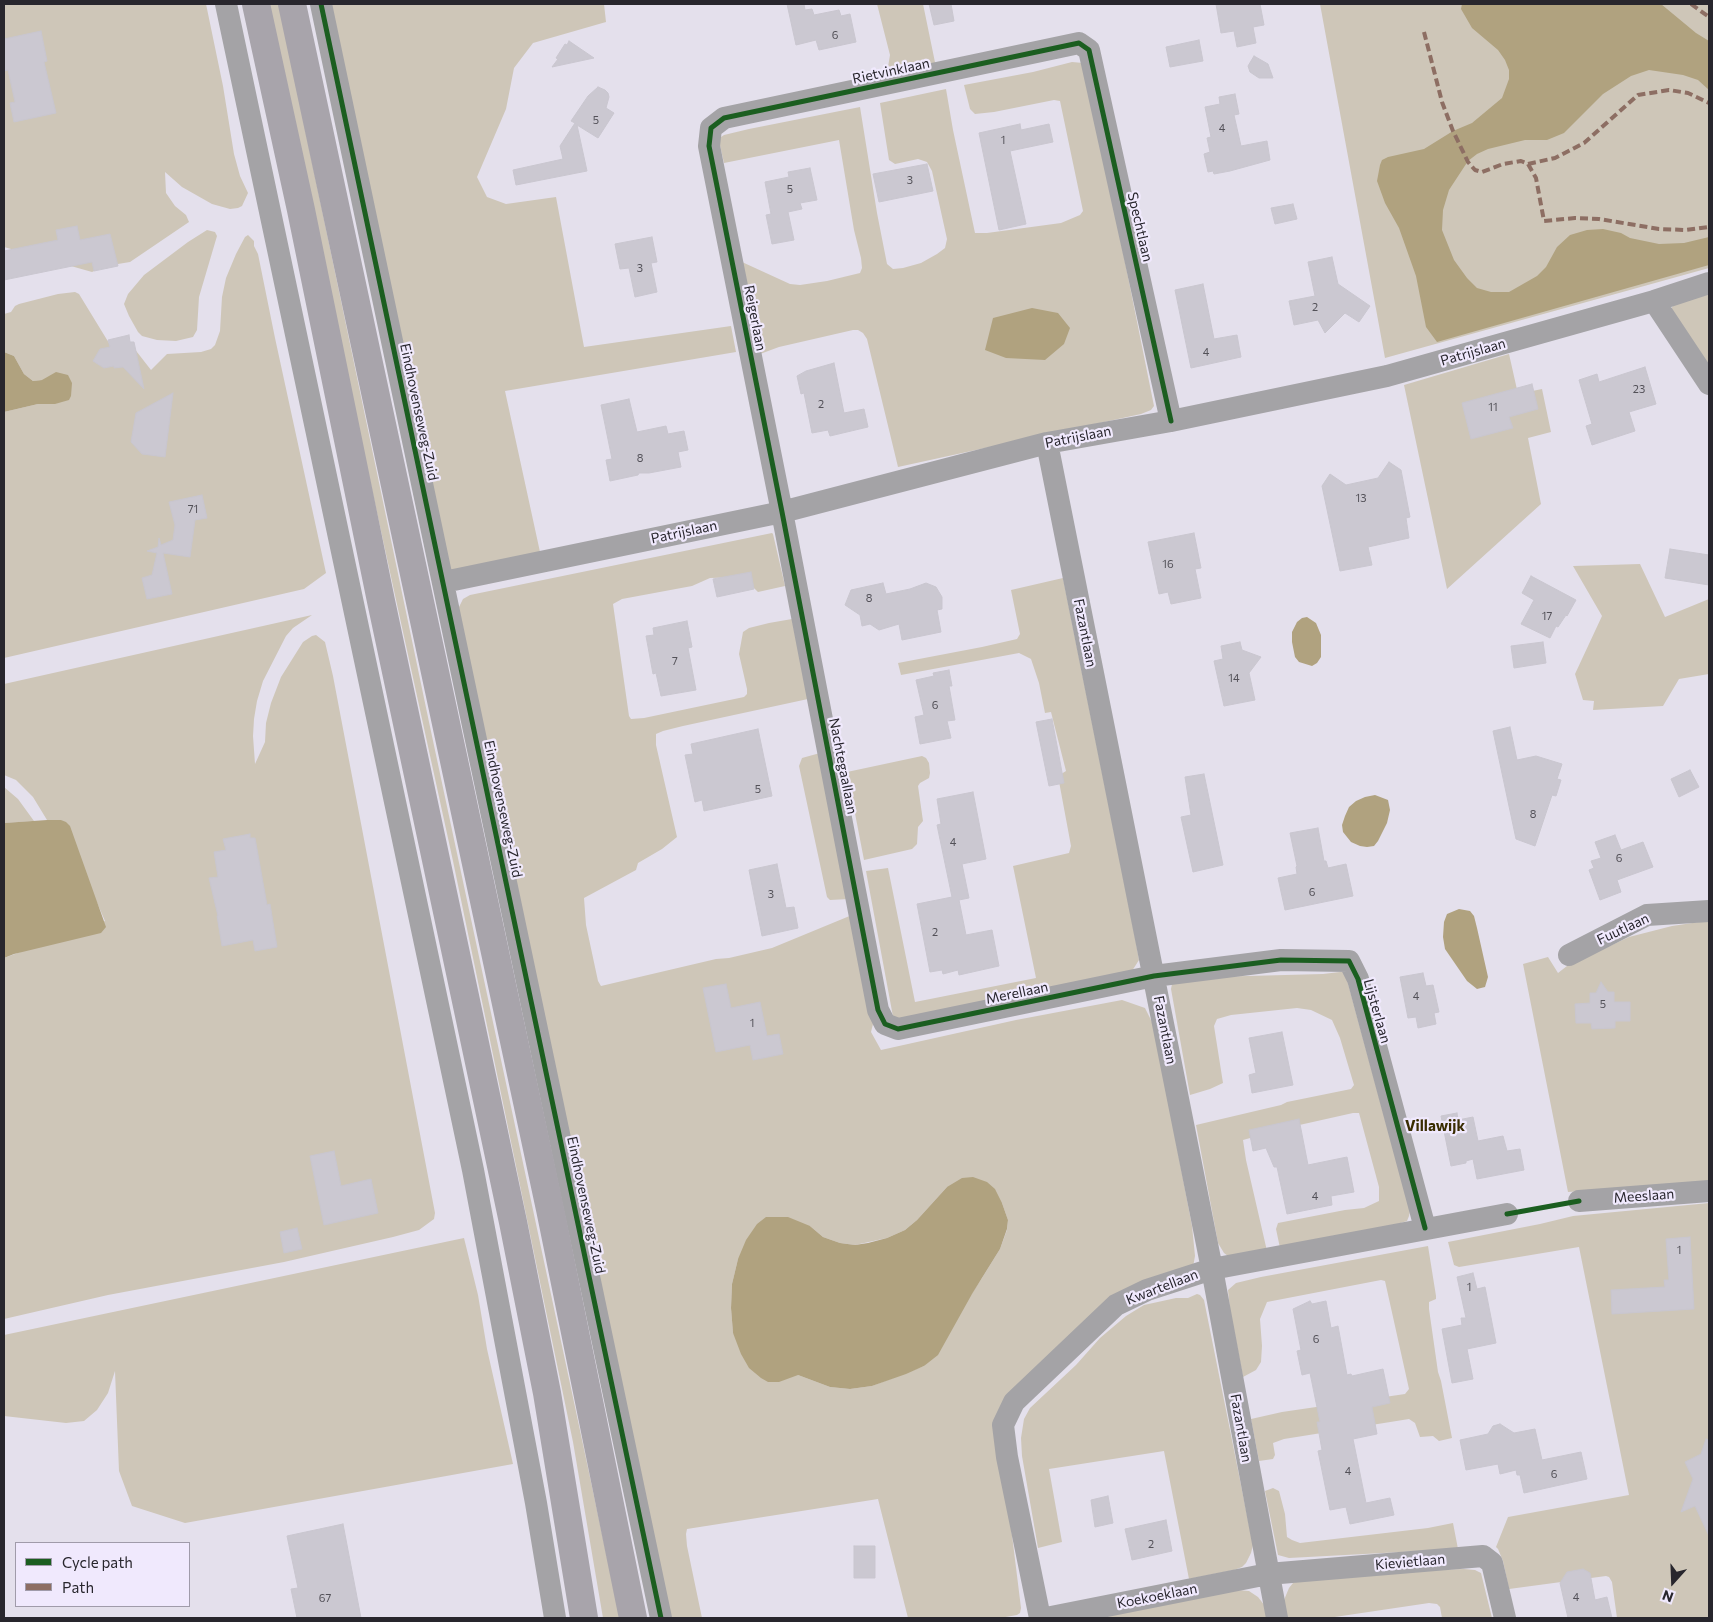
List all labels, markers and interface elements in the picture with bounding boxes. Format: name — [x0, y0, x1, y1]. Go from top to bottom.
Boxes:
house number: 6 — [832, 28, 838, 42]
street label: Rietvinklaan — [851, 55, 931, 87]
house number: 5 — [593, 113, 599, 127]
house number: 4 — [1219, 121, 1225, 135]
house number: 1 — [1001, 133, 1005, 147]
house number: 3 — [907, 173, 913, 187]
house number: 5 — [787, 182, 793, 196]
street label: Spechtlaan — [1124, 191, 1156, 263]
house number: 3 — [637, 261, 643, 275]
street label: Reigerlaan — [740, 284, 770, 352]
house number: 2 — [1312, 300, 1318, 314]
street label: Patrijslaan — [1438, 335, 1508, 369]
street label: Eindhovenseweg-Zuid — [396, 342, 442, 482]
house number: 4 — [1203, 345, 1209, 359]
house number: 23 — [1633, 382, 1645, 396]
house number: 2 — [818, 397, 824, 411]
house number: 11 — [1488, 400, 1498, 414]
street label: Patrijslaan — [1043, 422, 1113, 452]
house number: 8 — [637, 451, 643, 465]
house number: 13 — [1356, 491, 1366, 505]
house number: 71 — [188, 502, 198, 516]
street label: Patrijslaan — [649, 517, 719, 547]
house number: 16 — [1162, 557, 1174, 571]
house number: 8 — [866, 591, 872, 605]
street label: Fazantlaan — [1070, 597, 1100, 669]
house number: 17 — [1542, 609, 1552, 623]
house number: 7 — [672, 654, 678, 668]
house number: 14 — [1228, 671, 1240, 685]
house number: 6 — [932, 698, 938, 712]
street label: Nachtegaallaan — [825, 716, 861, 816]
street label: Eindhovenseweg-Zuid — [480, 739, 526, 879]
house number: 5 — [755, 782, 761, 796]
house number: 8 — [1530, 807, 1536, 821]
house number: 4 — [950, 835, 956, 849]
house number: 6 — [1616, 851, 1622, 865]
house number: 6 — [1309, 885, 1315, 899]
house number: 3 — [768, 887, 774, 901]
street label: Fuutlaan — [1594, 910, 1652, 948]
house number: 2 — [932, 925, 938, 939]
street label: Lijsterlaan — [1360, 977, 1394, 1045]
street label: Merellaan — [984, 978, 1050, 1008]
house number: 4 — [1413, 989, 1419, 1003]
street label: Fazantlaan — [1150, 994, 1180, 1066]
house number: 5 — [1600, 997, 1606, 1011]
house number: 1 — [750, 1016, 754, 1030]
district label: Villawijk — [1405, 1117, 1465, 1135]
street label: Eindhovenseweg-Zuid — [563, 1135, 609, 1275]
street label: Meeslaan — [1613, 1186, 1675, 1206]
house number: 4 — [1312, 1189, 1318, 1203]
house number: 1 — [1677, 1243, 1681, 1257]
street label: Kwartellaan — [1124, 1266, 1200, 1308]
house number: 1 — [1467, 1280, 1471, 1294]
house number: 6 — [1313, 1332, 1319, 1346]
street label: Fazantlaan — [1227, 1392, 1255, 1464]
house number: 4 — [1345, 1464, 1351, 1478]
house number: 6 — [1551, 1467, 1557, 1481]
house number: 2 — [1148, 1537, 1154, 1551]
legend — [15, 1542, 190, 1607]
street label: Kievietlaan — [1374, 1551, 1446, 1573]
text: Cycle path — [62, 1553, 133, 1571]
north arrow — [1648, 1557, 1698, 1607]
text: Path — [62, 1578, 94, 1596]
street label: Koekoeklaan — [1115, 1580, 1199, 1612]
text: N — [1660, 1587, 1676, 1606]
house number: 4 — [1573, 1590, 1579, 1604]
house number: 67 — [319, 1591, 331, 1605]

